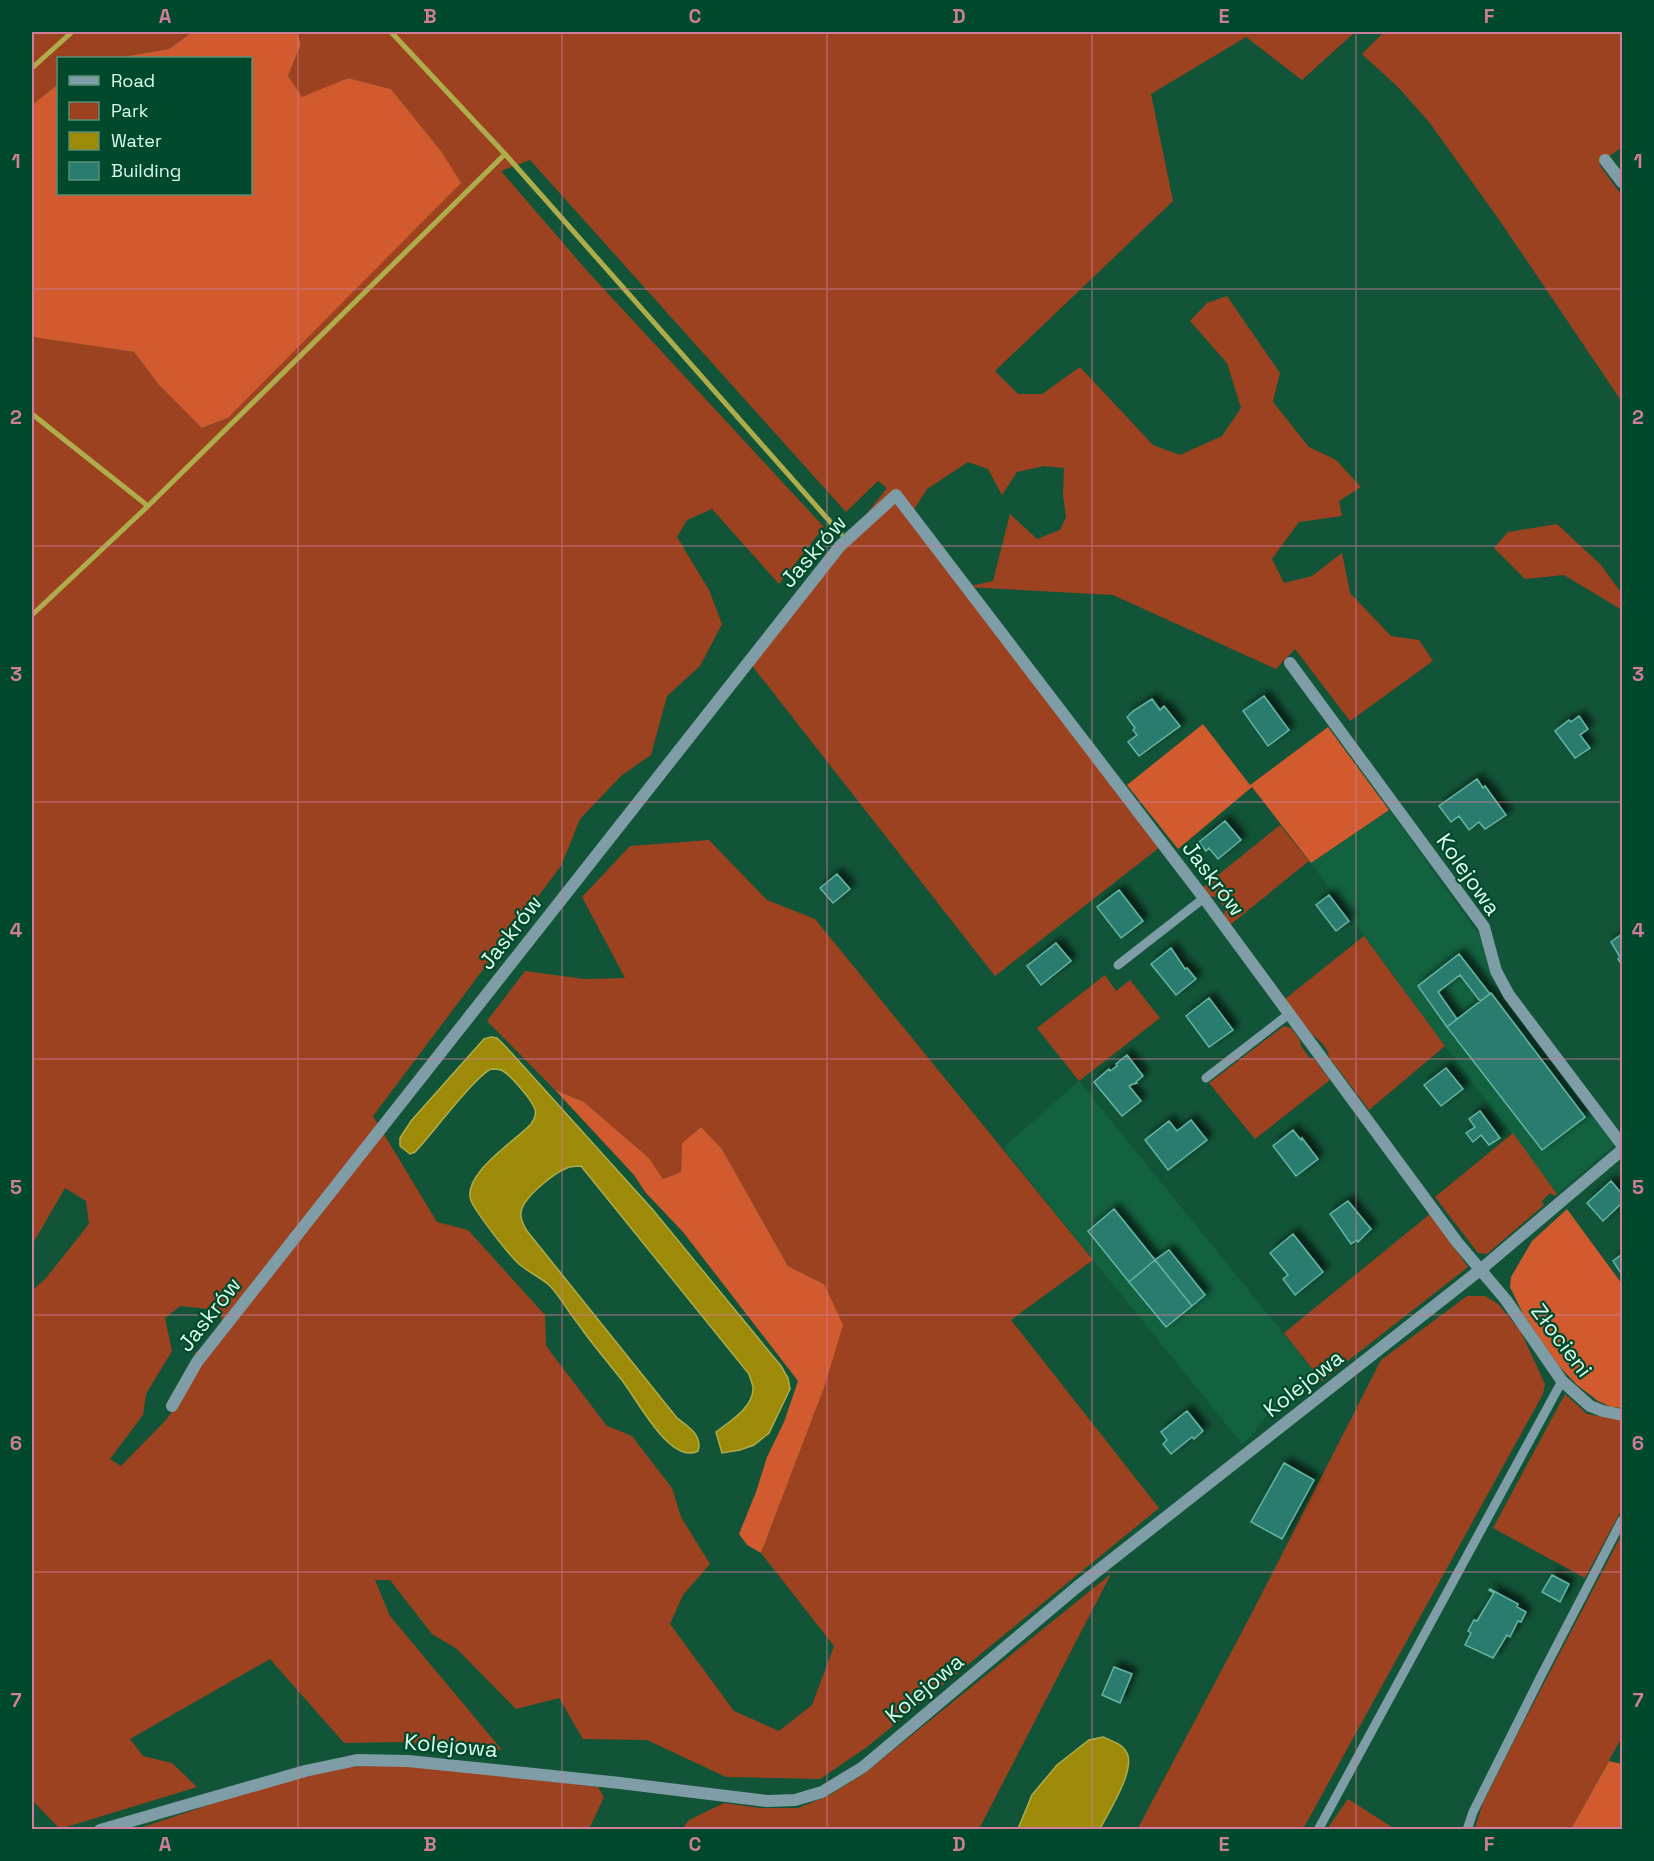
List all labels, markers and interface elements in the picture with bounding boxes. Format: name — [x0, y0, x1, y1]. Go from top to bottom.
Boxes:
text: A — [159, 3, 172, 29]
text: B — [423, 3, 437, 29]
text: C — [689, 3, 702, 29]
text: D — [952, 3, 966, 29]
text: E — [1218, 3, 1230, 29]
text: F — [1484, 3, 1495, 29]
legend — [57, 57, 252, 195]
text: Road — [111, 69, 155, 92]
text: Park — [111, 99, 149, 122]
text: Water — [111, 129, 162, 152]
text: 1 — [11, 148, 21, 174]
text: 1 — [1633, 148, 1643, 174]
text: Building — [111, 159, 181, 182]
text: 2 — [10, 404, 22, 430]
text: 2 — [1632, 404, 1644, 430]
street label: Jaskrów — [774, 509, 852, 593]
text: 3 — [10, 661, 22, 687]
text: 3 — [1632, 661, 1644, 687]
street label: Kolejowa — [1431, 828, 1508, 921]
street label: Jaskrów — [1177, 835, 1251, 921]
street label: Jaskrów — [472, 889, 548, 975]
text: 4 — [10, 917, 23, 943]
text: 4 — [1632, 917, 1645, 943]
text: 5 — [10, 1174, 22, 1200]
text: 5 — [1632, 1174, 1644, 1200]
street label: Jaskrów — [171, 1271, 247, 1357]
street label: Złocieni — [1525, 1298, 1599, 1382]
street label: Kolejowa — [1257, 1343, 1349, 1423]
text: 6 — [10, 1430, 22, 1456]
text: 6 — [1632, 1430, 1644, 1456]
street label: Kolejowa — [879, 1647, 969, 1729]
text: 7 — [10, 1687, 22, 1713]
text: 7 — [1632, 1687, 1644, 1713]
street label: Kolejowa — [403, 1727, 499, 1763]
text: A — [159, 1831, 172, 1857]
text: B — [423, 1831, 437, 1857]
text: C — [689, 1831, 702, 1857]
text: D — [952, 1831, 966, 1857]
text: E — [1218, 1831, 1230, 1857]
text: F — [1484, 1831, 1495, 1857]

